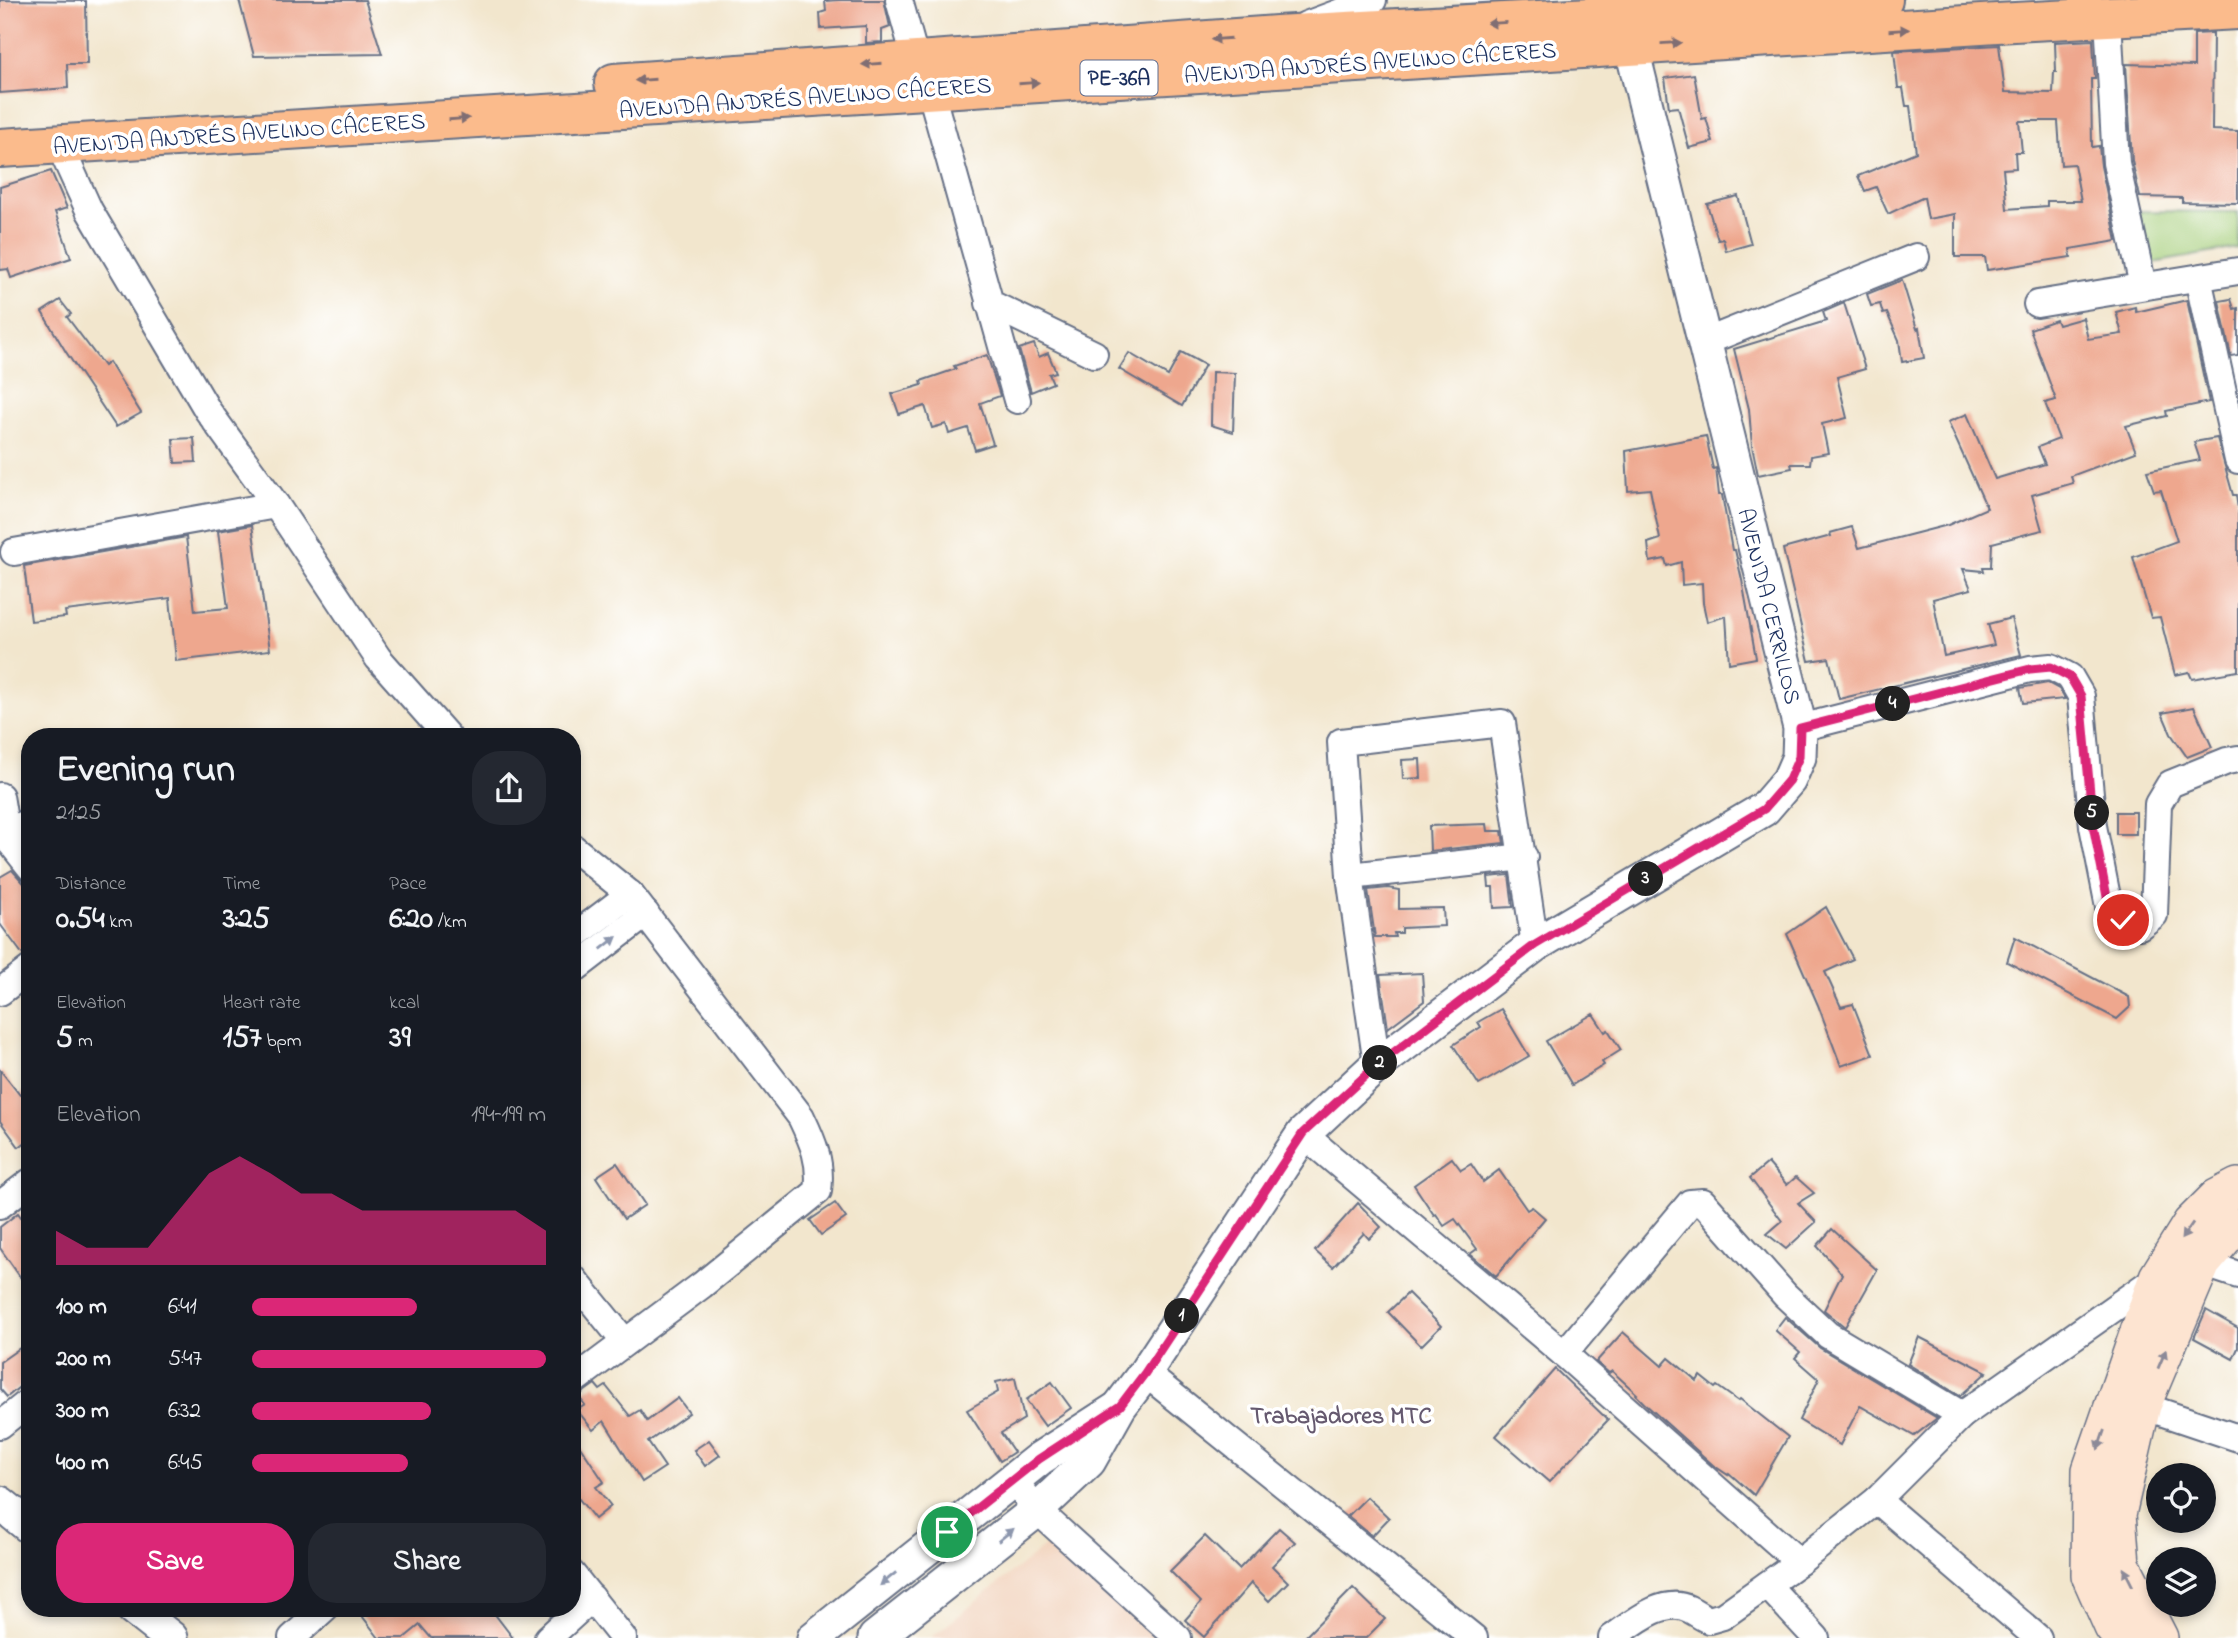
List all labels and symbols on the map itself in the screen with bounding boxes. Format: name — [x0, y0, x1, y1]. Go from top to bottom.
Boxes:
one-way arrow — [1486, 17, 1508, 28]
one-way arrow — [1888, 24, 1910, 35]
street label: AVENIDA ANDRÉS AVELINO CÁCERES — [1183, 34, 1557, 94]
one-way arrow — [1210, 34, 1232, 45]
one-way arrow — [1661, 38, 1683, 49]
one-way arrow — [861, 59, 883, 70]
road number: PE-36A — [1080, 60, 1158, 96]
street label: AVENIDA ANDRÉS AVELINO CÁCERES — [618, 69, 992, 129]
one-way arrow — [634, 75, 656, 86]
one-way arrow — [1018, 78, 1040, 89]
street label: AVENIDA ANDRÉS AVELINO CÁCERES — [52, 105, 426, 165]
one-way arrow — [449, 113, 471, 124]
street label: AVENIDA CERRILLOS — [1727, 505, 1808, 708]
pin: 4 — [1876, 686, 1910, 722]
pin: 5 — [2074, 796, 2110, 830]
pin: 3 — [1628, 862, 1664, 896]
pin — [2093, 890, 2153, 950]
one-way arrow — [600, 935, 618, 950]
pin: 2 — [1362, 1046, 1398, 1080]
one-way arrow — [2180, 1222, 2194, 1240]
pin: 1 — [1164, 1298, 1200, 1334]
one-way arrow — [2157, 1348, 2168, 1369]
district label: Trabajadores MTC — [1250, 1400, 1432, 1435]
one-way arrow — [2095, 1430, 2106, 1451]
pin — [917, 1502, 977, 1562]
one-way arrow — [996, 1528, 1014, 1543]
one-way arrow — [2122, 1567, 2134, 1587]
one-way arrow — [880, 1571, 898, 1586]

